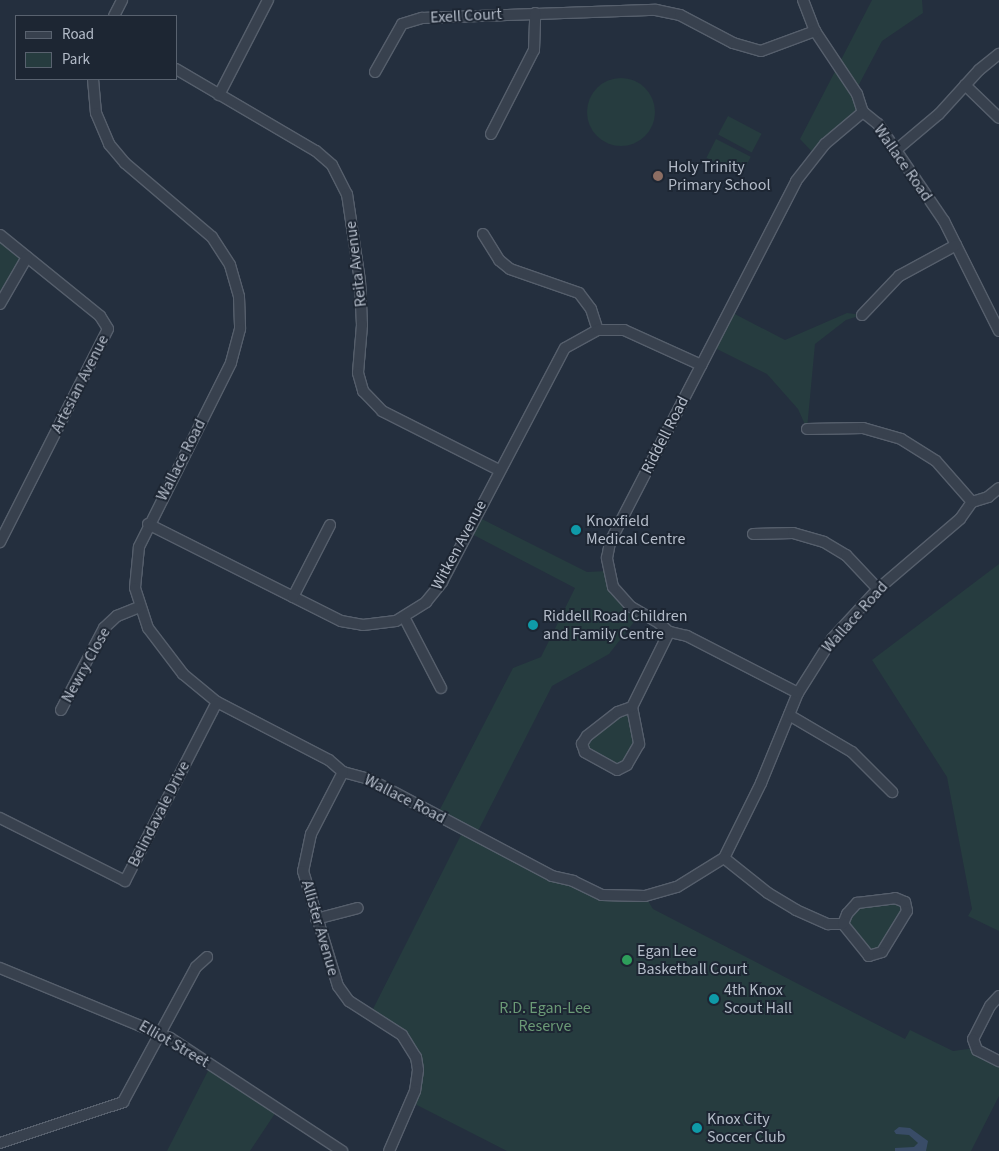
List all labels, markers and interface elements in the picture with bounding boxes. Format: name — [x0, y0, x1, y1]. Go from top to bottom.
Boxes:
street label: Exell Court — [430, 5, 502, 27]
legend — [15, 15, 178, 80]
text: Road — [62, 24, 94, 45]
text: Park — [62, 49, 90, 70]
street label: Wallace Road — [870, 121, 936, 205]
place label: Holy Trinity Primary School — [668, 157, 770, 195]
marker: Holy Trinity Primary School — [652, 170, 664, 182]
street label: Reita Avenue — [341, 220, 371, 308]
street label: Artesian Avenue — [47, 332, 113, 436]
street label: Riddell Road — [637, 393, 693, 477]
street label: Wallace Road — [152, 416, 210, 504]
street label: Witken Avenue — [427, 497, 491, 593]
place label: Knoxfield Medical Centre — [586, 511, 685, 549]
marker: Knoxfield Medical Centre — [570, 524, 582, 536]
street label: Wallace Road — [818, 577, 892, 657]
place label: Riddell Road Children and Family Centre — [543, 606, 687, 644]
marker: Riddell Road Children and Family Centre — [527, 619, 539, 631]
street label: Newry Close — [57, 624, 115, 706]
street label: Belindavale Drive — [124, 758, 194, 870]
street label: Wallace Road — [361, 770, 449, 828]
street label: Allister Avenue — [297, 878, 343, 978]
place label: Egan Lee Basketball Court — [637, 941, 748, 979]
marker: Egan Lee Basketball Court — [621, 954, 633, 966]
place label: 4th Knox Scout Hall — [724, 980, 792, 1018]
marker: 4th Knox Scout Hall — [708, 993, 720, 1005]
park label: R.D. Egan-Lee Reserve — [499, 998, 591, 1036]
street label: Elliot Street — [136, 1016, 212, 1072]
place label: Knox City Soccer Club — [707, 1109, 786, 1147]
marker: Knox City Soccer Club — [691, 1122, 703, 1134]

